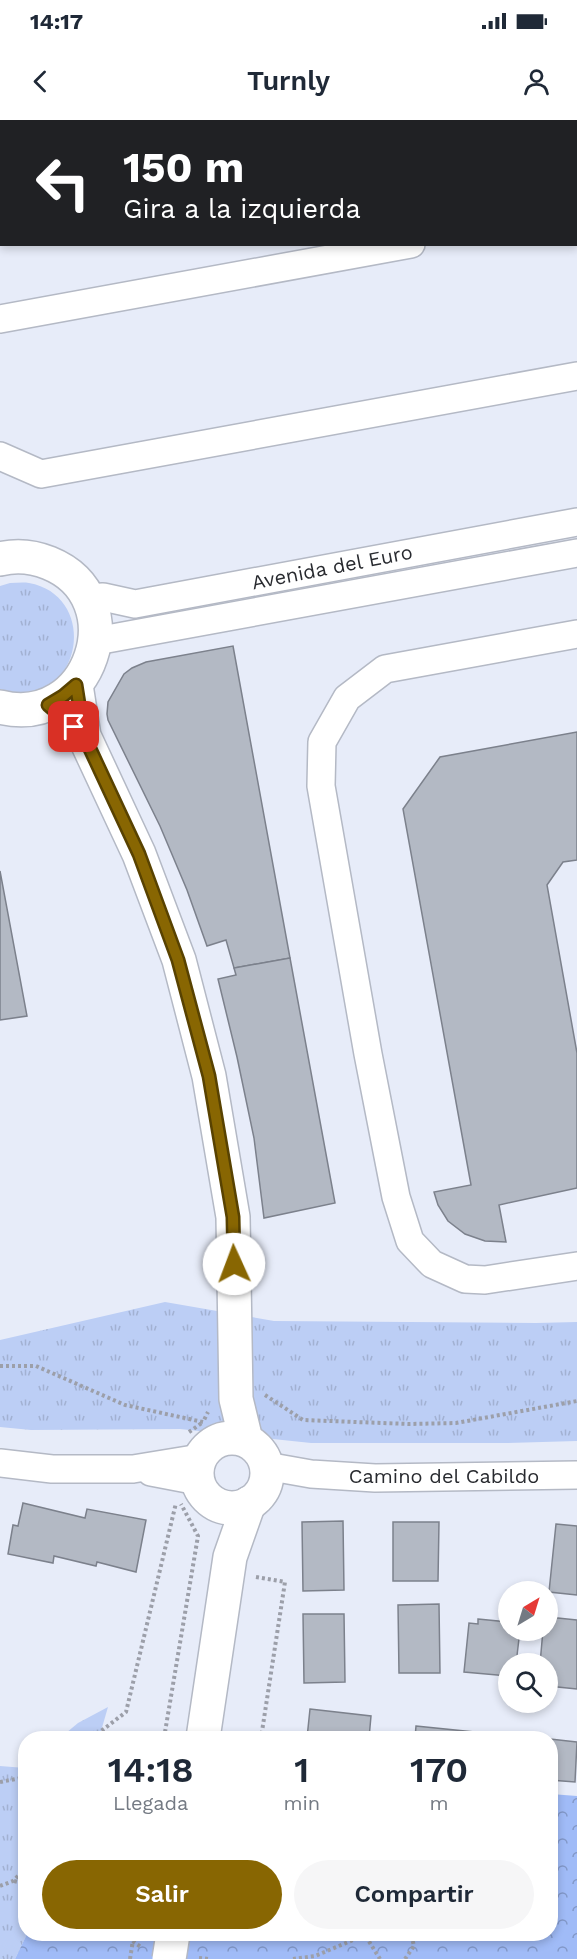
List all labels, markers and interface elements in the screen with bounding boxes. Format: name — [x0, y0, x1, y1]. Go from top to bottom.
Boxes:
text: 14:17 — [30, 9, 83, 34]
icon: back — [24, 65, 57, 98]
text: Turnly — [247, 65, 330, 97]
icon: person — [520, 65, 553, 98]
text: 150 m — [123, 143, 244, 192]
icon: left — [24, 144, 102, 222]
text: Gira a la izquierda — [123, 193, 361, 225]
street label: Avenida del Euro — [250, 540, 414, 594]
pin — [48, 701, 99, 752]
icon: arrive — [57, 710, 90, 743]
position arrow — [202, 1232, 266, 1296]
street label: Camino del Cabildo — [349, 1464, 539, 1488]
north arrow — [498, 1581, 558, 1641]
map controls — [498, 1581, 558, 1713]
button: search — [498, 1653, 558, 1713]
text: 14:18 — [108, 1749, 194, 1791]
text: 1 — [294, 1749, 309, 1791]
text: 170 — [410, 1749, 468, 1791]
text: Llegada — [113, 1791, 188, 1815]
text: min — [283, 1791, 320, 1815]
text: m — [430, 1791, 449, 1815]
button: Salir — [42, 1860, 282, 1929]
button: Compartir — [294, 1860, 534, 1929]

